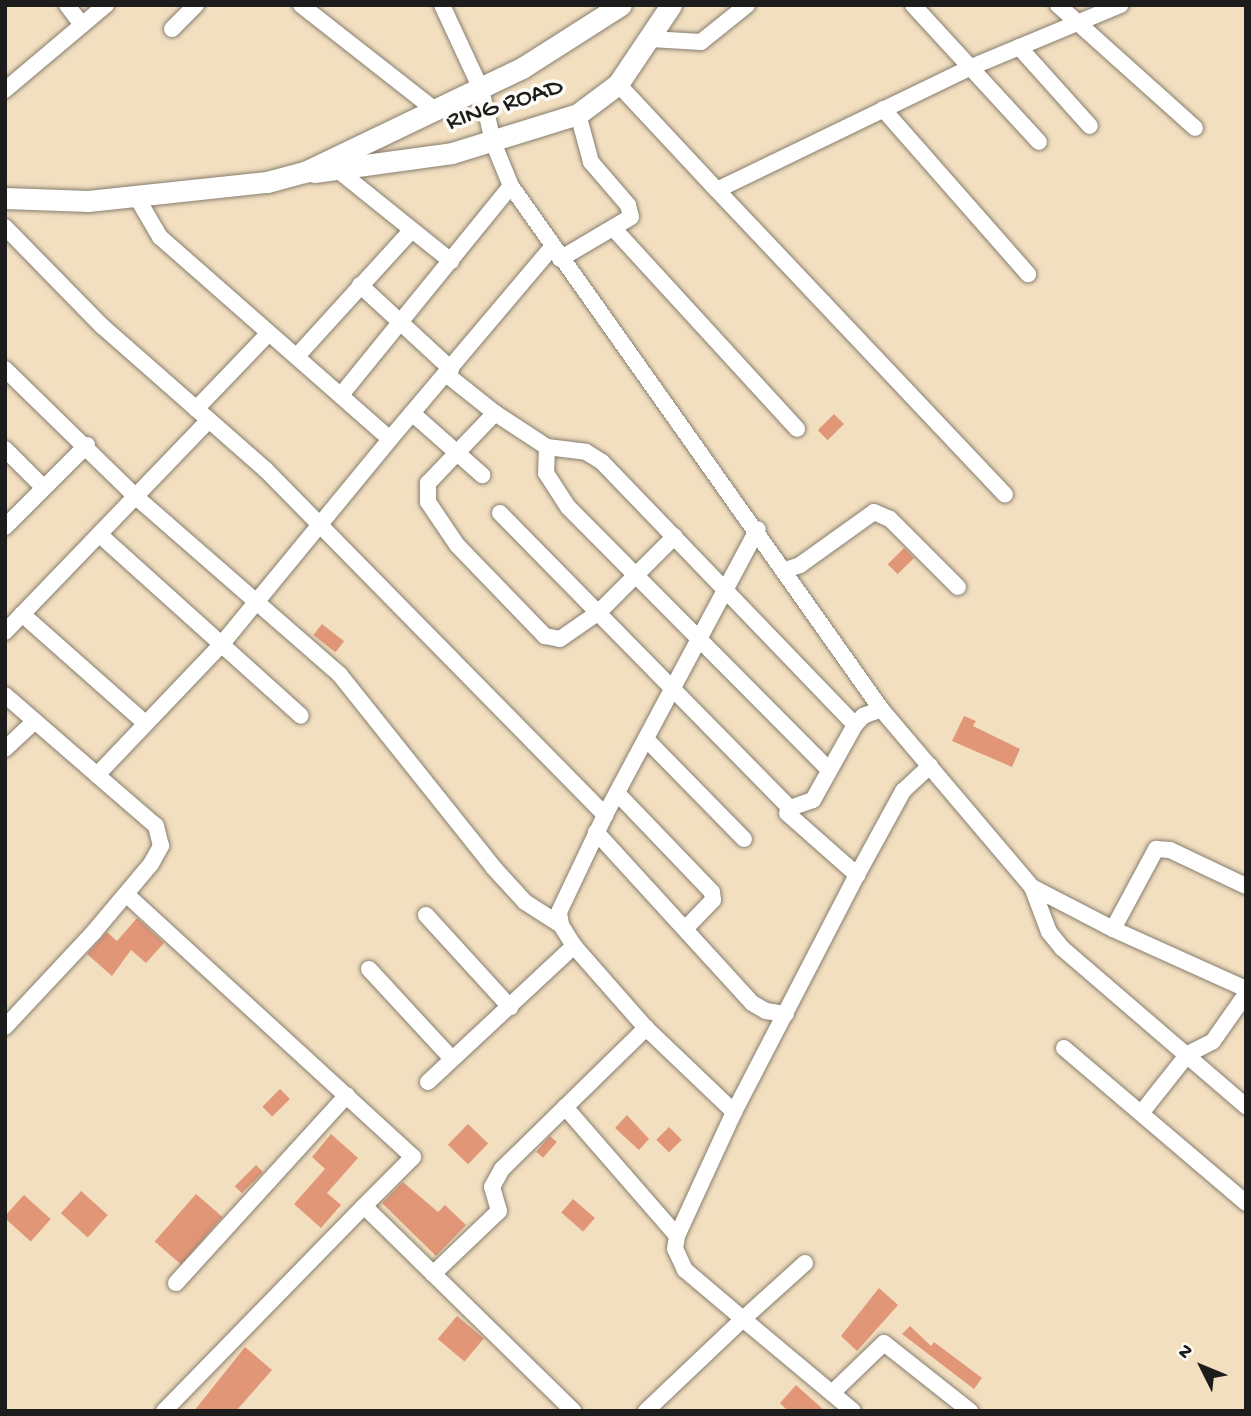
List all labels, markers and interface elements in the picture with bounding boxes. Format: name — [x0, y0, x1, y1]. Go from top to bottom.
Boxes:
street label: RING ROAD — [443, 72, 567, 140]
north arrow — [1167, 1332, 1237, 1402]
text: N — [1174, 1340, 1199, 1365]

